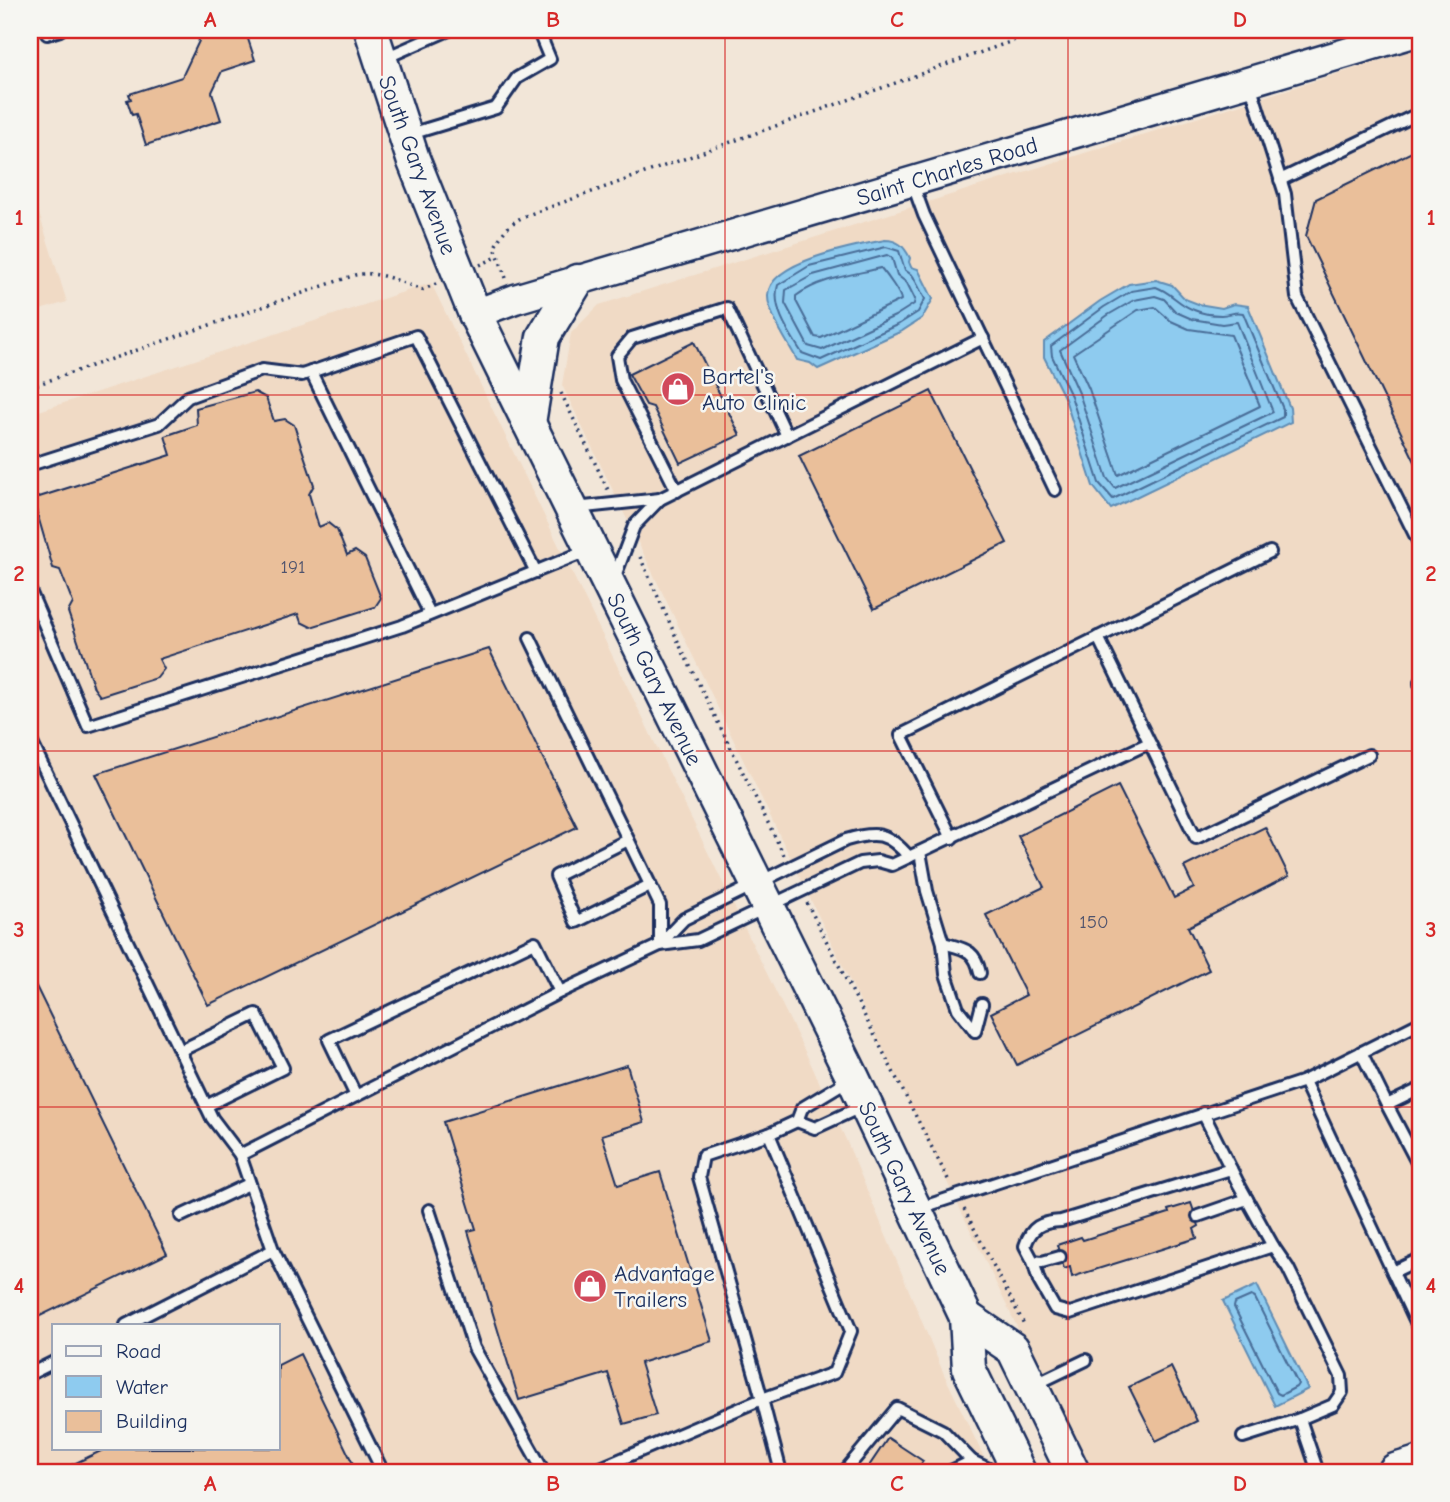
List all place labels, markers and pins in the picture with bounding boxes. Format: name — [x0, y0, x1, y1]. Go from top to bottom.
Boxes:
place label: Bartel's Auto Clinic — [702, 363, 806, 416]
shop icon: Bartel's Auto Clinic — [659, 370, 697, 408]
place label: Advantage Trailers — [614, 1260, 715, 1313]
shop icon: Advantage Trailers — [571, 1267, 609, 1305]

